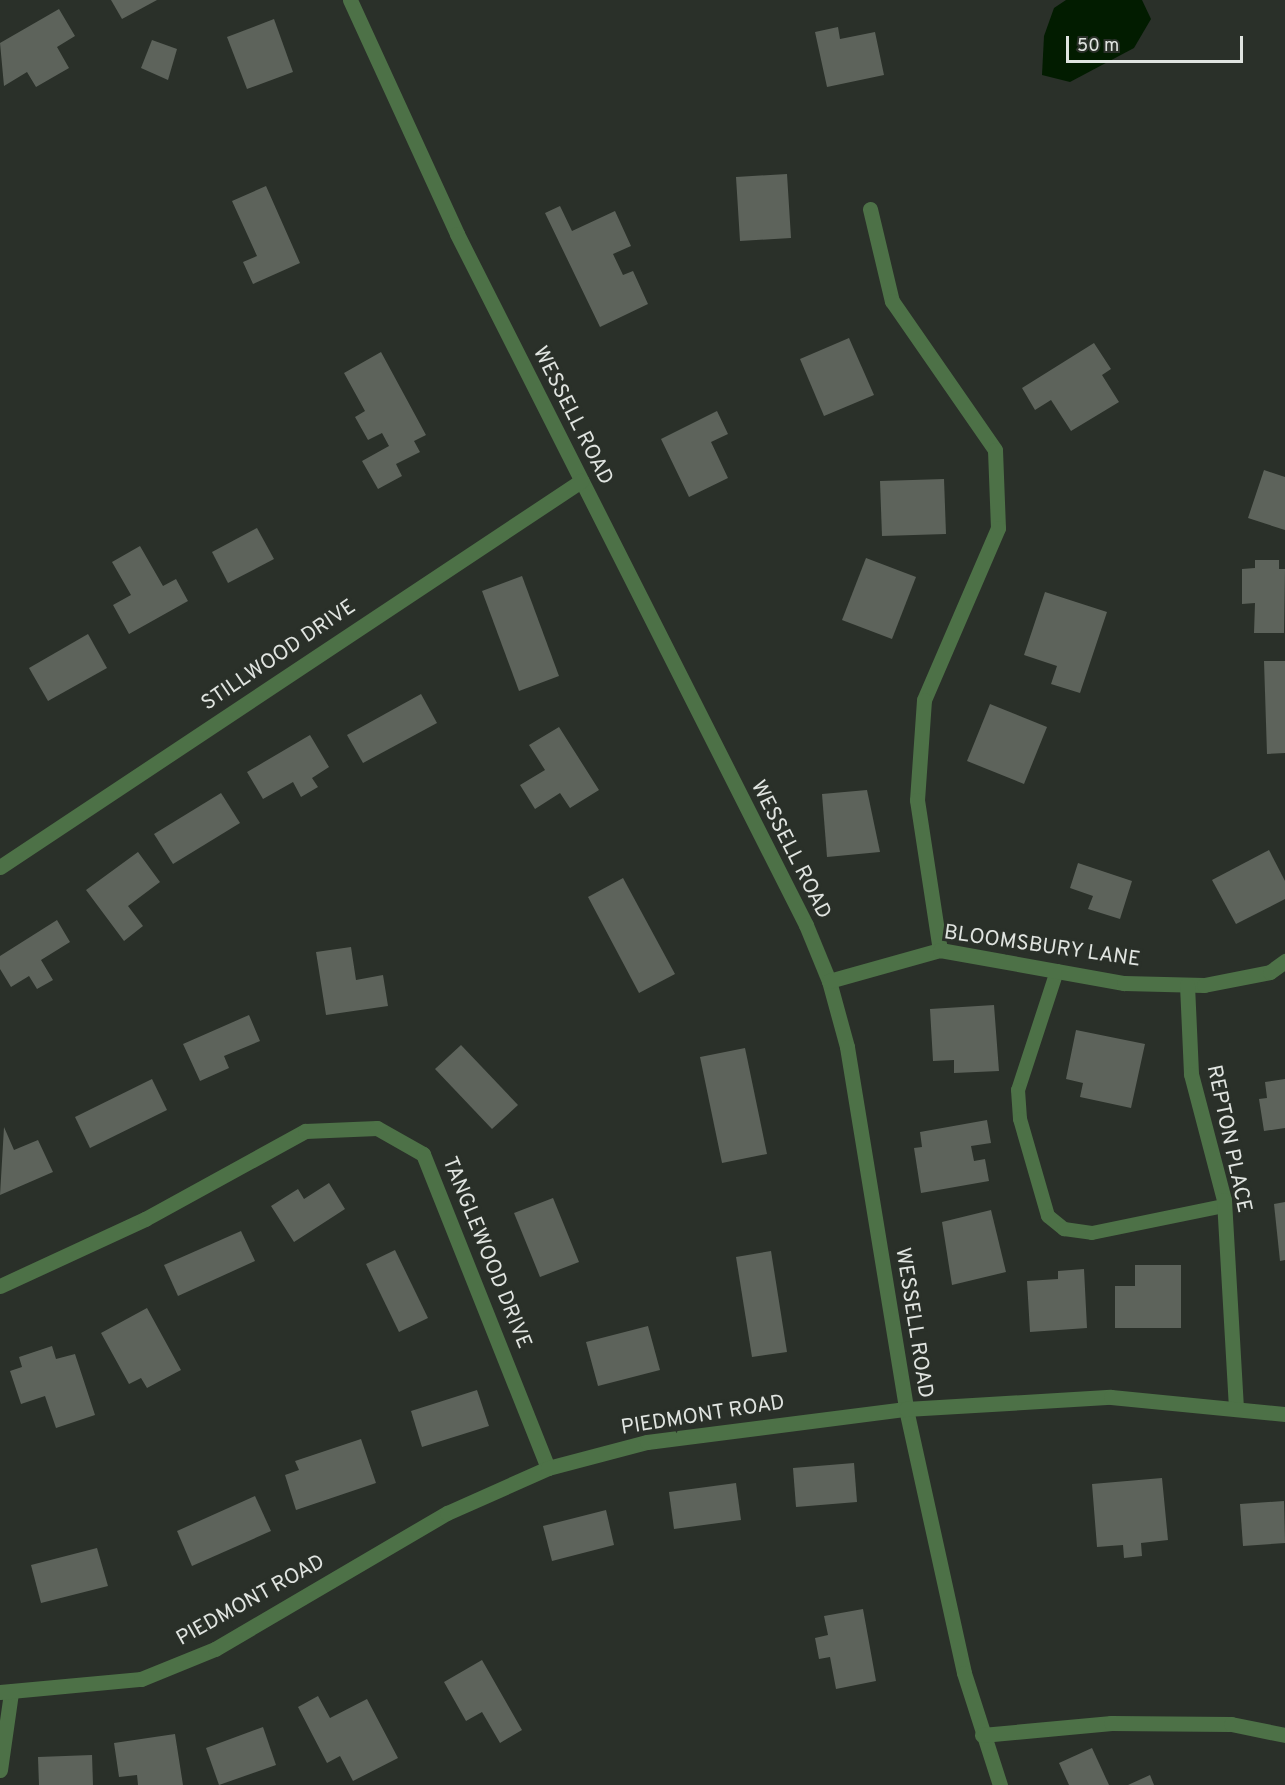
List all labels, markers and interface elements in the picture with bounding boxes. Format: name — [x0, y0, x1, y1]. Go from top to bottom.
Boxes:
scale bar — [1069, 24, 1246, 62]
text: 50 m — [1077, 35, 1119, 58]
street label: WESSELL ROAD — [526, 342, 618, 490]
street label: STILLWOOD DRIVE — [197, 595, 361, 717]
street label: WESSELL ROAD — [744, 776, 836, 924]
street label: BLOOMSBURY LANE — [942, 921, 1142, 973]
street label: REPTON PLACE — [1200, 1063, 1256, 1215]
street label: TANGLEWOOD DRIVE — [436, 1153, 536, 1353]
street label: WESSELL ROAD — [889, 1246, 937, 1400]
street label: PIEDMONT ROAD — [619, 1391, 787, 1441]
street label: PIEDMONT ROAD — [172, 1550, 330, 1652]

